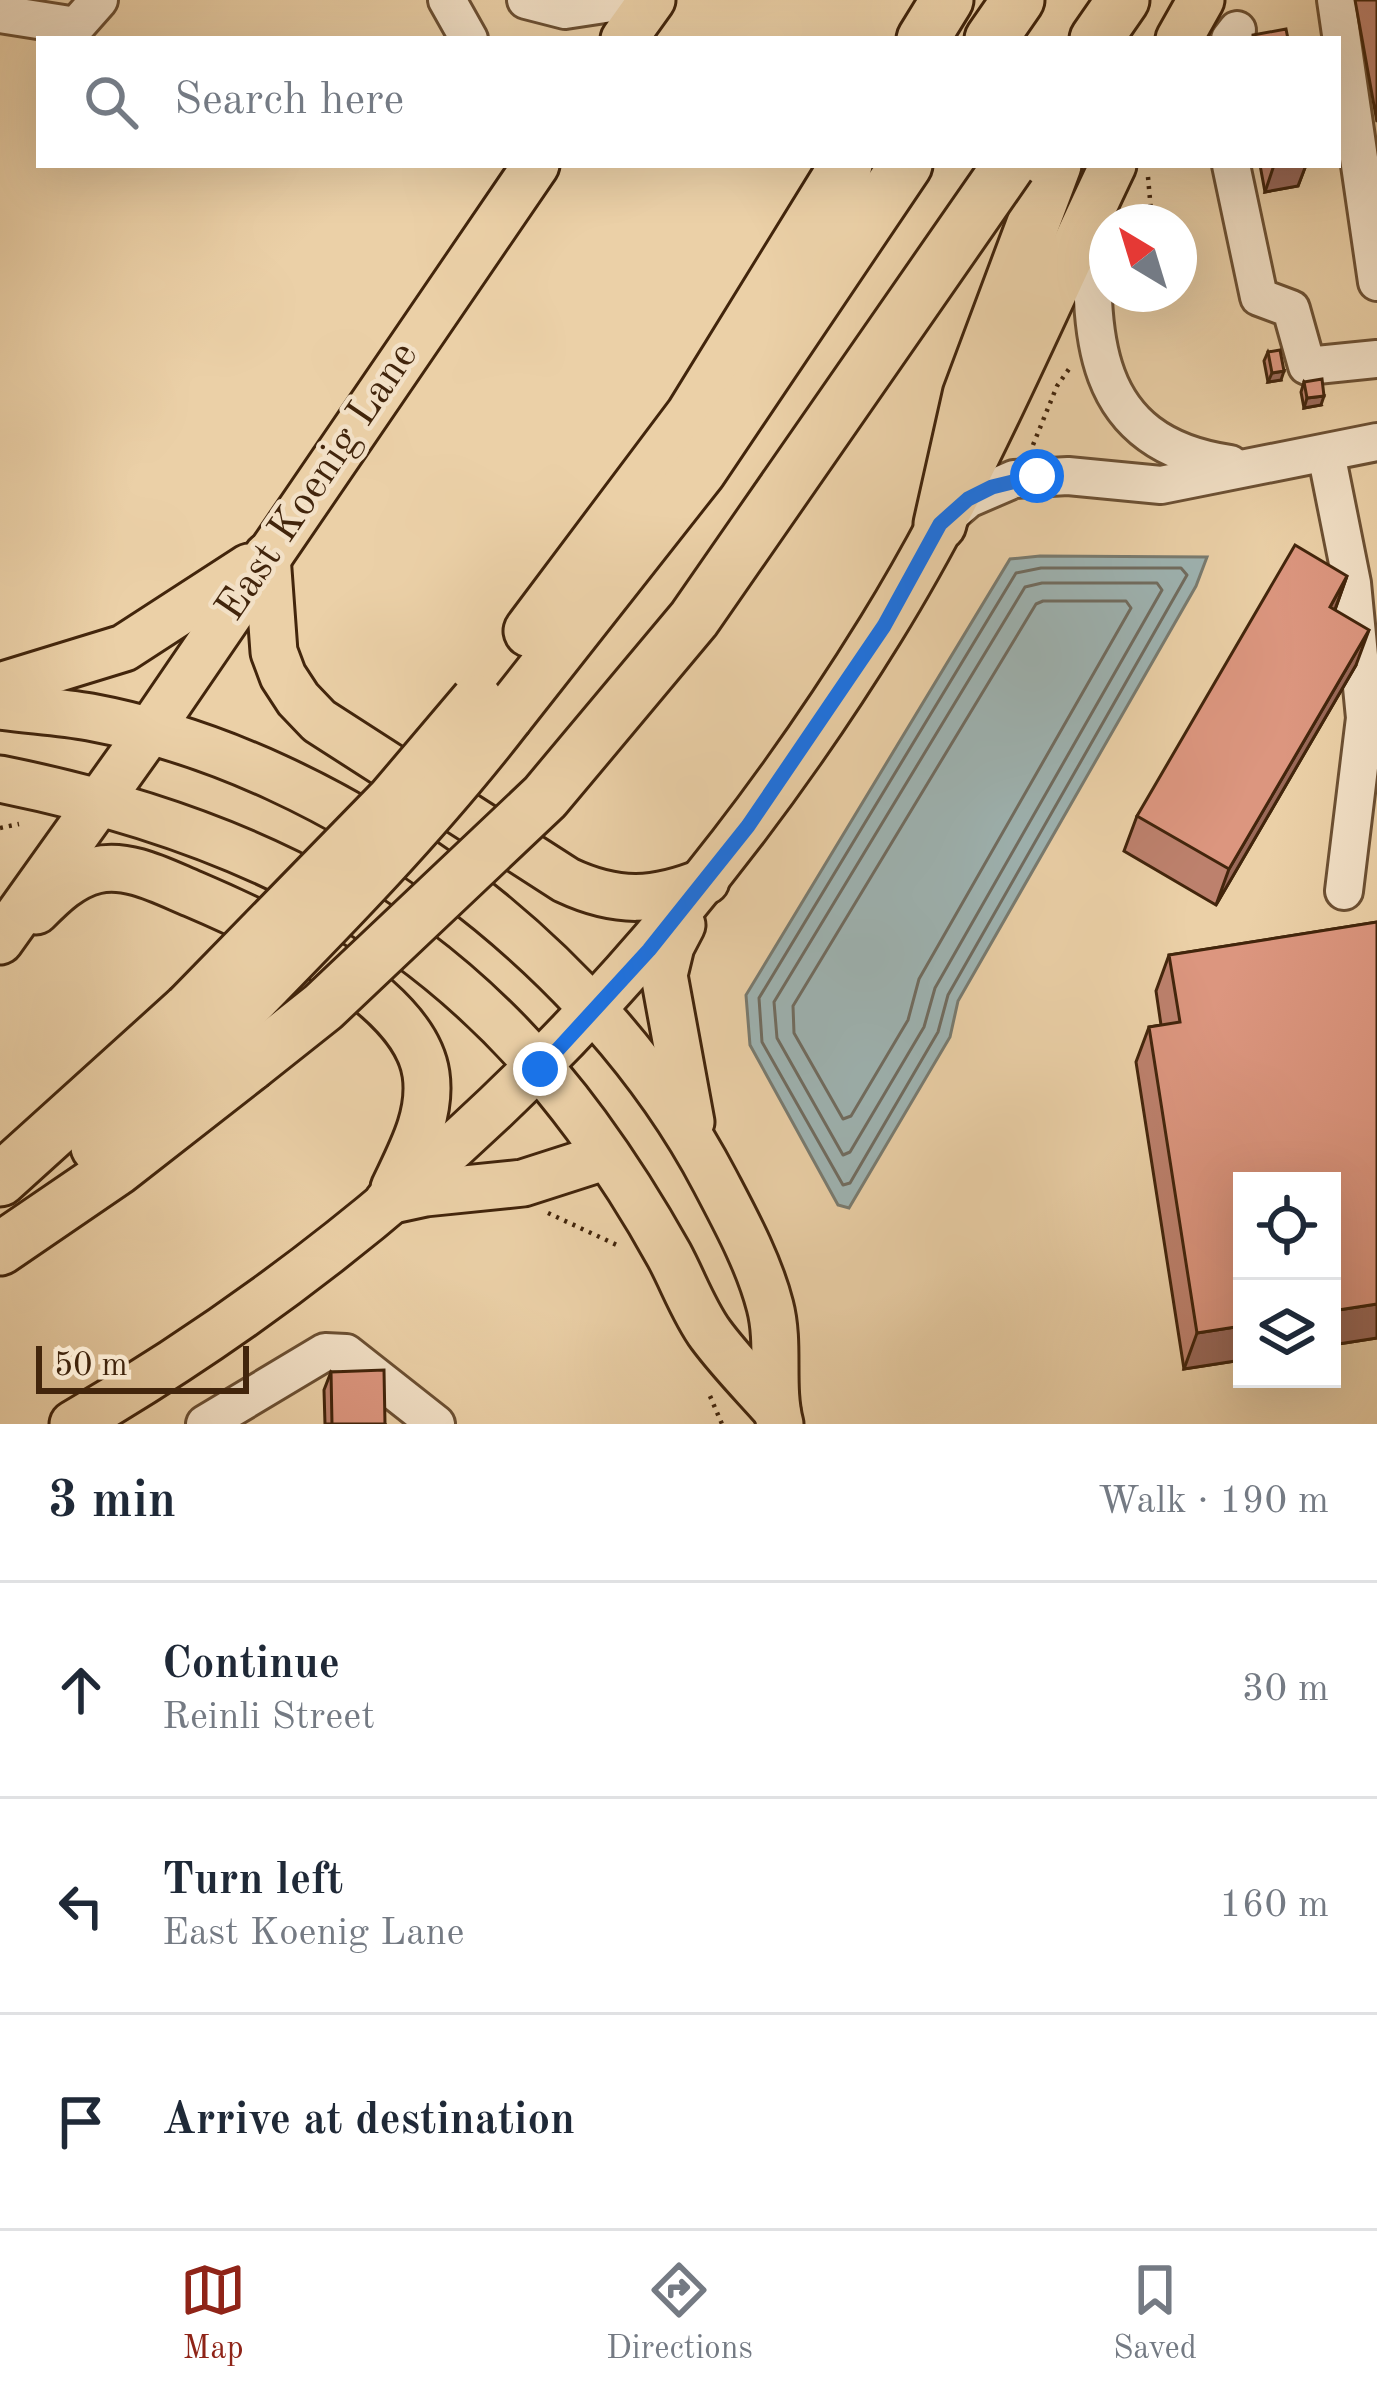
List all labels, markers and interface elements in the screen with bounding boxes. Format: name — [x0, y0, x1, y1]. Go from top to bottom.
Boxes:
search box — [36, 36, 1341, 168]
icon: search — [78, 69, 144, 135]
text: Search here — [174, 79, 404, 124]
north arrow — [1089, 204, 1197, 312]
street label: East Koenig Lane — [210, 335, 426, 629]
route start — [1010, 449, 1064, 503]
route end — [513, 1042, 567, 1096]
map controls — [1233, 1172, 1341, 1388]
button: locate — [1233, 1172, 1341, 1280]
button: layers — [1233, 1280, 1341, 1388]
scale bar — [36, 1340, 249, 1393]
text: 50 m — [54, 1350, 128, 1383]
text: 3 min — [48, 1477, 176, 1528]
text: Walk · 190 m — [1098, 1482, 1329, 1521]
text: Continue — [162, 1643, 340, 1688]
icon: ahead — [48, 1657, 114, 1723]
text: 30 m — [1242, 1670, 1329, 1709]
text: Reinli Street — [162, 1698, 375, 1737]
text: Turn left — [162, 1859, 343, 1904]
icon: left — [48, 1873, 114, 1939]
text: 160 m — [1219, 1886, 1329, 1925]
text: East Koenig Lane — [162, 1914, 464, 1953]
icon: arrive — [48, 2089, 114, 2155]
text: Arrive at destination — [162, 2099, 575, 2144]
tab: Map — [180, 2257, 246, 2370]
tab: Directions — [606, 2257, 753, 2370]
tab: Saved — [1113, 2257, 1197, 2370]

